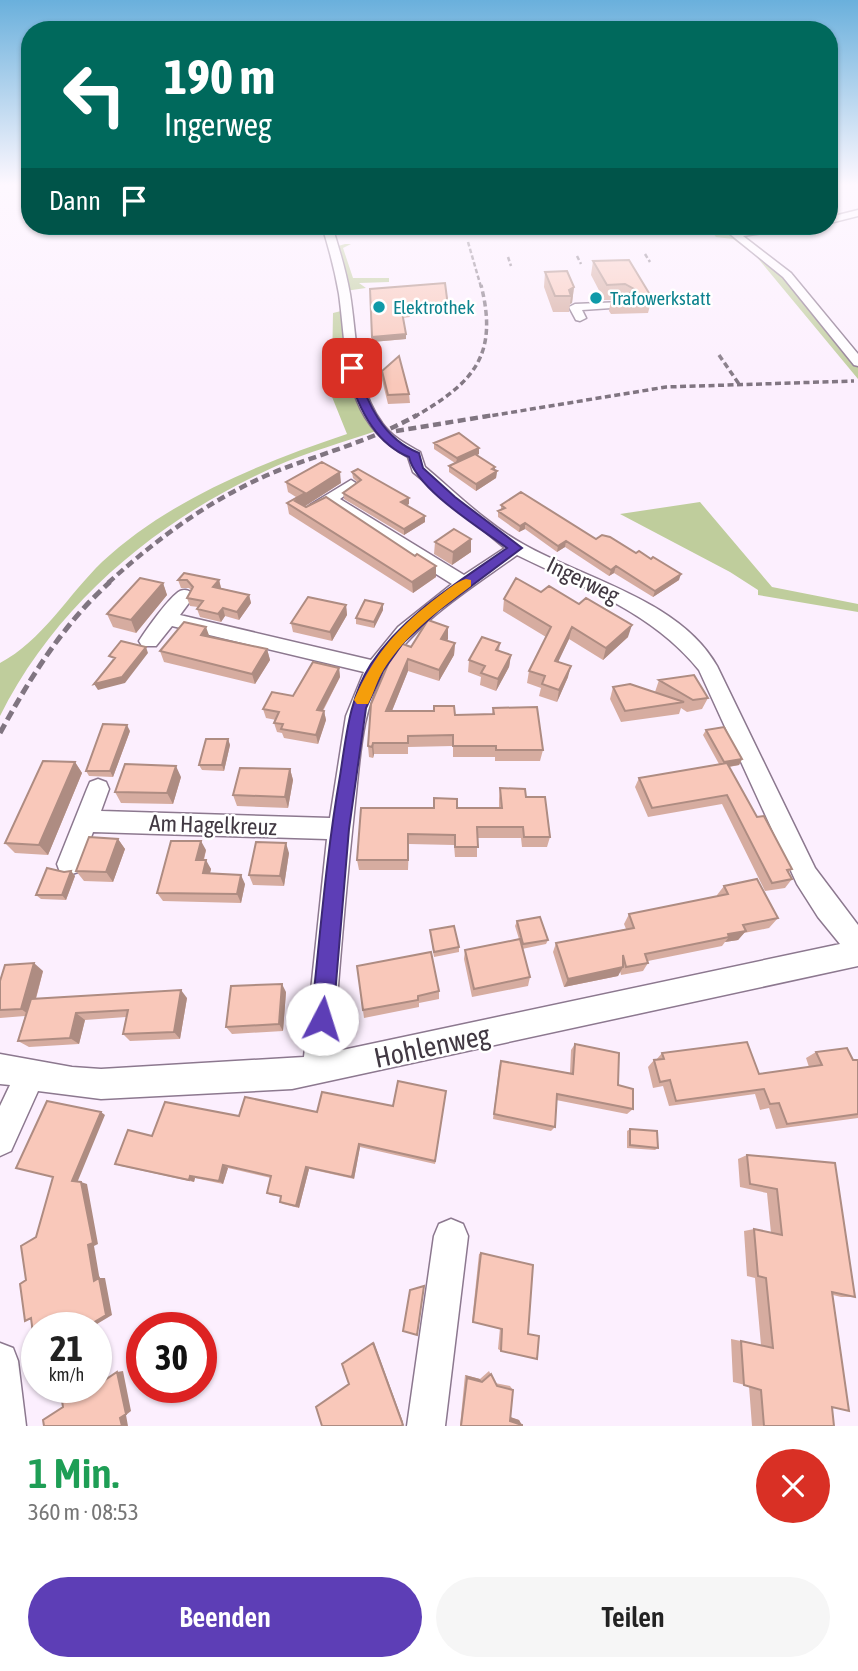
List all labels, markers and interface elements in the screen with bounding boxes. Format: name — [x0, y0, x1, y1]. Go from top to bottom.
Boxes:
text: 190 m — [164, 48, 275, 104]
icon: left — [49, 49, 140, 140]
text: Ingerweg — [164, 106, 272, 143]
icon: arrive — [115, 182, 153, 220]
text: Dann — [49, 186, 101, 216]
place label: Trafowerkstatt — [610, 287, 711, 309]
marker: Trafowerkstatt — [588, 290, 604, 306]
place label: Elektrothek — [393, 296, 475, 318]
marker: Elektrothek — [371, 299, 387, 315]
pin — [322, 338, 382, 398]
icon: arrive — [333, 349, 371, 387]
street label: Ingerweg — [542, 551, 624, 609]
street label: Am Hagelkreuz — [149, 810, 277, 840]
position arrow — [285, 982, 359, 1056]
street label: Hohlenweg — [371, 1018, 493, 1074]
speed limit sign: 30 — [126, 1312, 217, 1403]
text: 21 — [50, 1328, 83, 1368]
text: km/h — [49, 1364, 84, 1385]
text: 1 Min. — [28, 1449, 119, 1497]
button: close — [756, 1449, 830, 1523]
text: 360 m · 08:53 — [28, 1499, 139, 1525]
button: Beenden — [28, 1577, 422, 1657]
button: Teilen — [436, 1577, 830, 1657]

